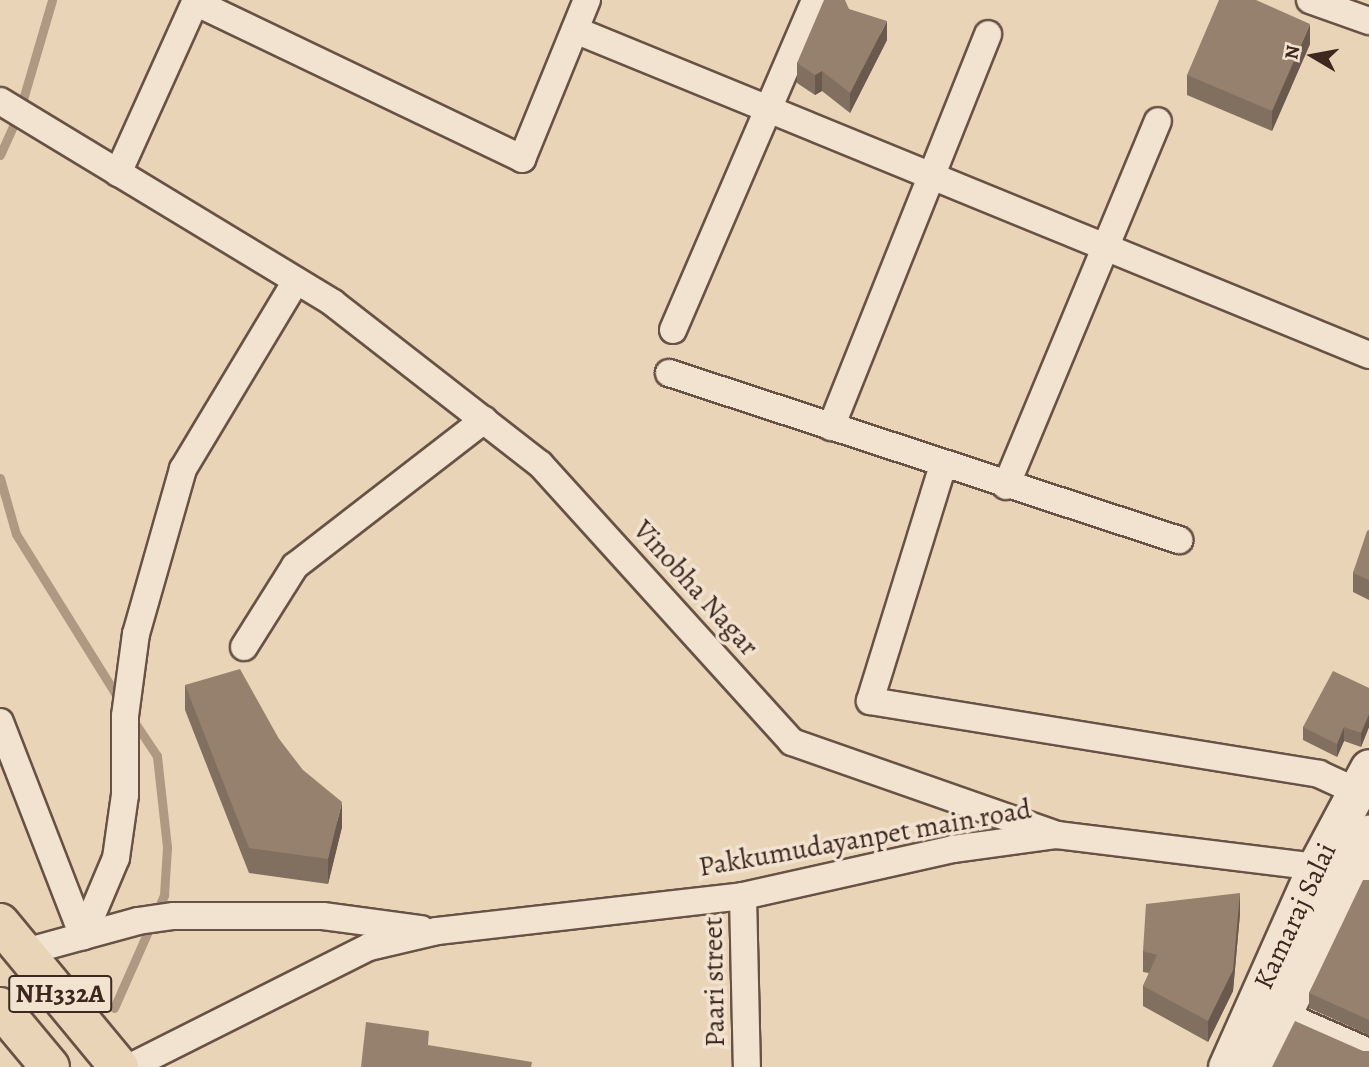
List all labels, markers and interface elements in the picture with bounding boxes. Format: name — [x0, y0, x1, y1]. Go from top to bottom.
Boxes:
north arrow — [1278, 21, 1348, 91]
text: N — [1278, 43, 1306, 61]
street label: Vinobha Nagar — [626, 513, 766, 663]
street label: Pakkumudayanpet main road — [696, 792, 1034, 884]
street label: Kamaraj Salai — [1246, 837, 1344, 995]
street label: Paari street — [696, 917, 732, 1047]
road number: NH332A — [7, 972, 112, 1016]

